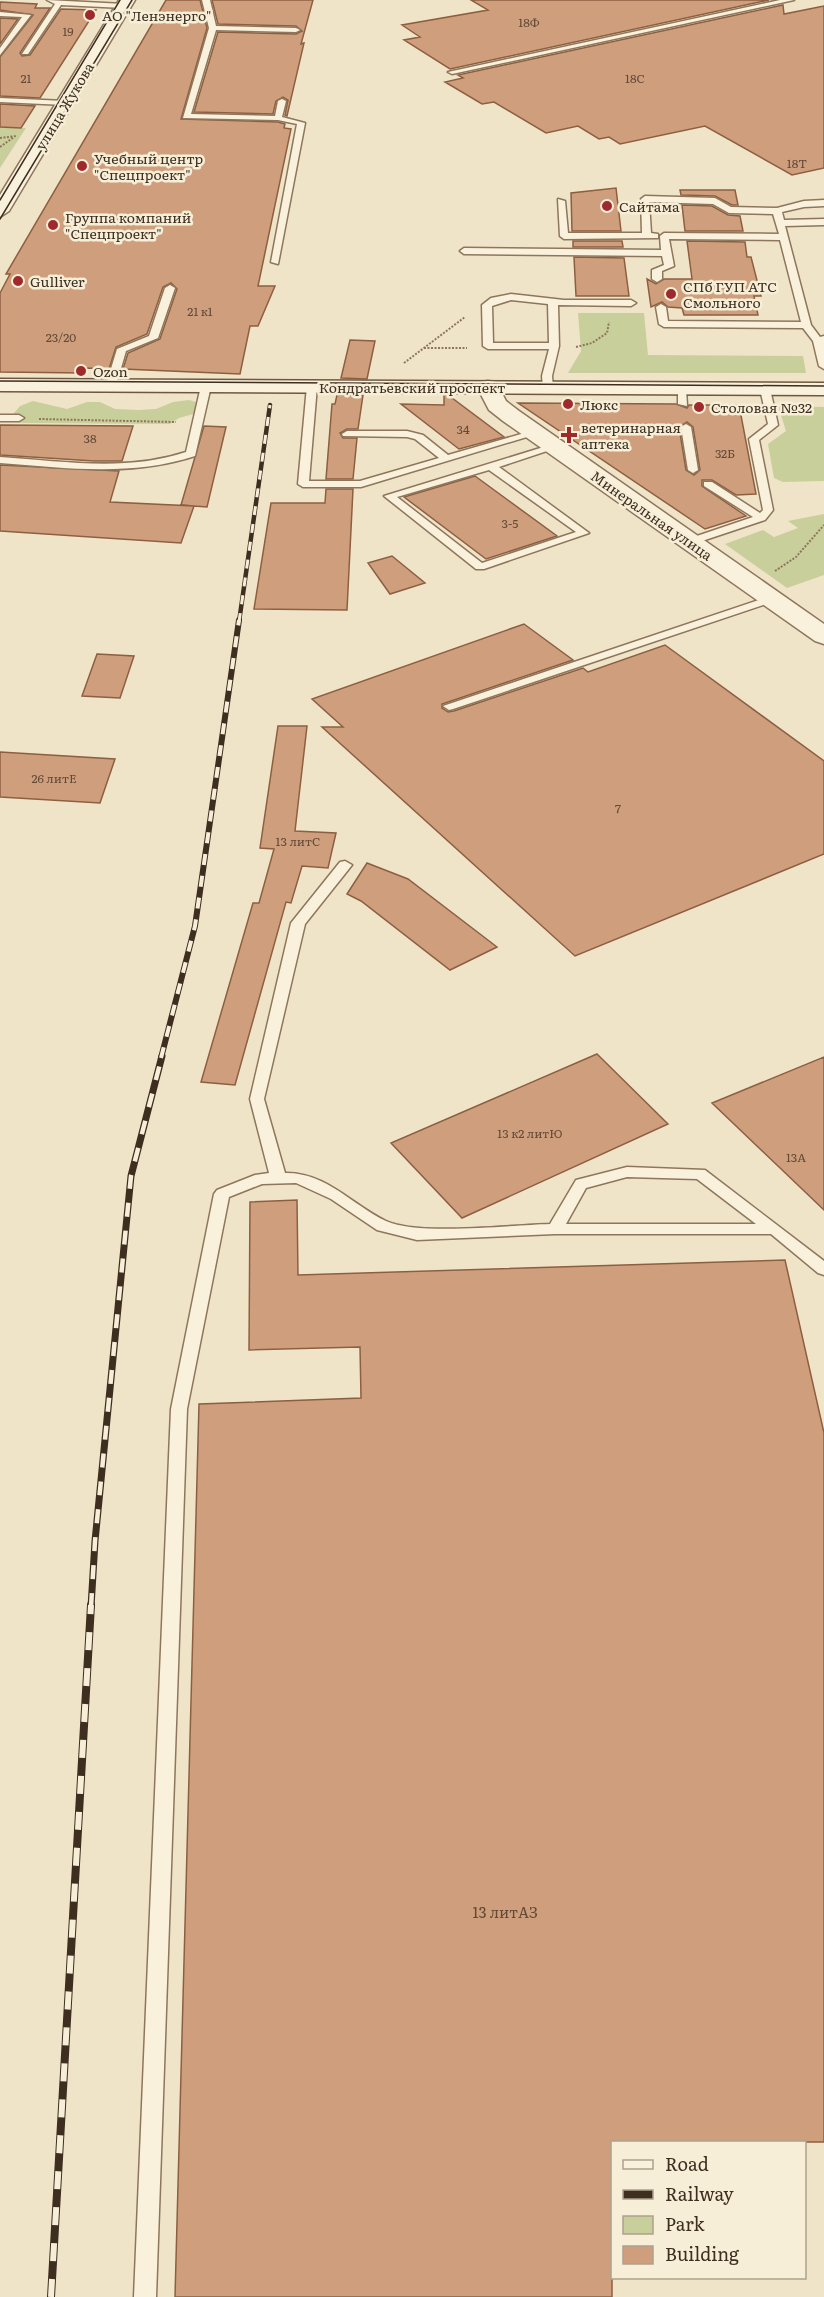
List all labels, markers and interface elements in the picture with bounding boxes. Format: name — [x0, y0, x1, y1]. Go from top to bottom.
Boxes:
place label: АО "Ленэнерго" — [102, 5, 212, 25]
marker: АО "Ленэнерго" — [83, 8, 97, 22]
house number: 18Ф — [518, 13, 540, 31]
house number: 19 — [62, 22, 74, 40]
street label: улица Жукова — [30, 58, 98, 154]
house number: 21 — [21, 69, 32, 87]
house number: 18С — [625, 69, 645, 87]
place label: Учебный центр "Спецпроект" — [94, 148, 203, 184]
house number: 18Т — [787, 154, 807, 172]
marker: Учебный центр "Спецпроект" — [75, 159, 89, 173]
place label: Сайтама — [619, 196, 680, 216]
marker: Сайтама — [600, 199, 614, 213]
place label: Группа компаний "Спецпроект" — [65, 207, 191, 243]
marker: Группа компаний "Спецпроект" — [46, 218, 60, 232]
place label: Gulliver — [30, 271, 85, 291]
marker: Gulliver — [11, 274, 25, 288]
place label: СПб ГУП АТС Смольного — [683, 276, 777, 312]
marker: СПб ГУП АТС Смольного — [664, 287, 678, 301]
house number: 21 к1 — [187, 302, 213, 320]
house number: 23/20 — [46, 328, 76, 346]
place label: Ozon — [93, 361, 128, 381]
marker: Ozon — [74, 364, 88, 378]
street label: Кондратьевский проспект — [319, 377, 505, 397]
place label: Люкс — [580, 394, 618, 414]
marker: Люкс — [561, 397, 575, 411]
place label: Столовая №32 — [711, 397, 812, 417]
marker: Столовая №32 — [692, 400, 706, 414]
place label: ветеринарная аптека — [581, 417, 681, 453]
house number: 34 — [456, 420, 470, 438]
marker: ветеринарная аптека — [562, 428, 576, 442]
house number: 38 — [83, 429, 97, 447]
house number: 32Б — [715, 444, 735, 462]
street label: Минеральная улица — [587, 465, 717, 565]
house number: 3-5 — [502, 514, 518, 532]
house number: 26 литЕ — [31, 769, 77, 787]
house number: 7 — [615, 799, 621, 817]
house number: 13 литС — [276, 832, 320, 850]
house number: 13 к2 литЮ — [497, 1124, 563, 1142]
house number: 13А — [786, 1148, 806, 1166]
house number: 13 литАЗ — [472, 1900, 538, 1923]
legend — [611, 2141, 806, 2279]
text: Road — [665, 2150, 709, 2177]
text: Railway — [665, 2180, 734, 2207]
text: Park — [665, 2210, 706, 2237]
text: Building — [665, 2240, 740, 2267]

